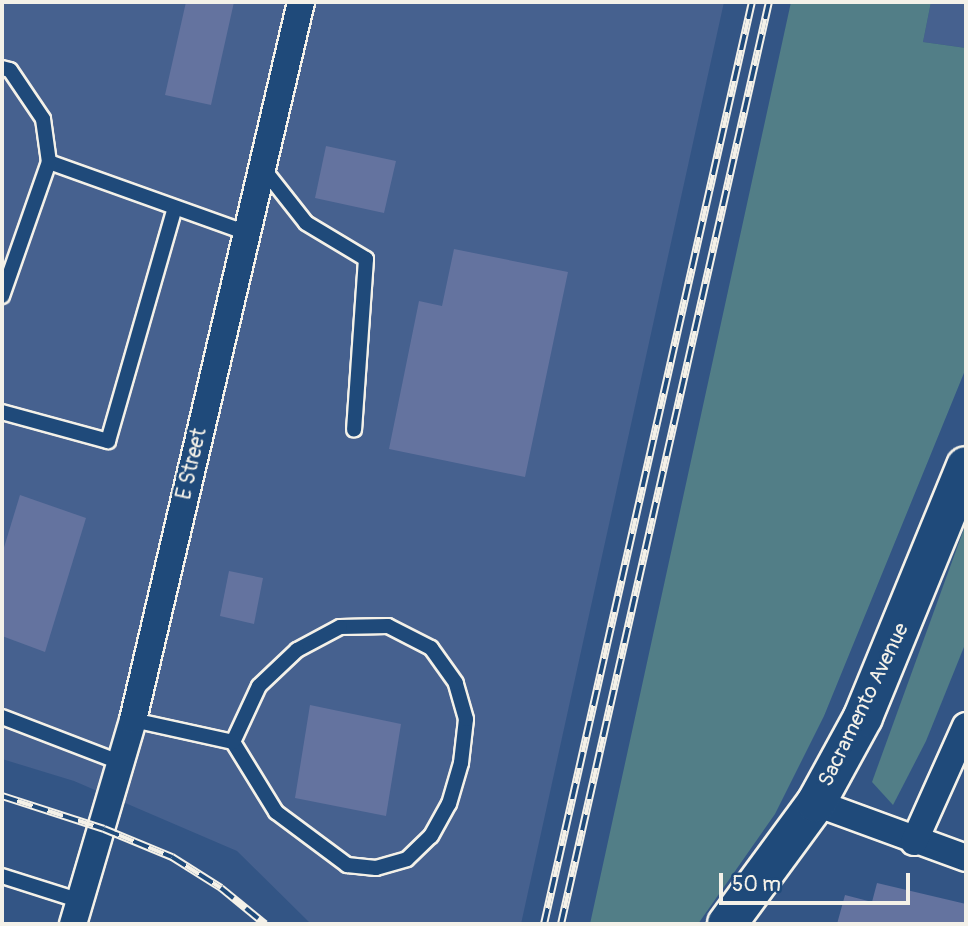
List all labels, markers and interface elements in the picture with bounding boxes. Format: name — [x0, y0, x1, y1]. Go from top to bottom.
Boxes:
street label: E Street — [172, 426, 212, 502]
street label: Sacramento Avenue — [813, 619, 915, 791]
scale bar — [723, 860, 914, 904]
text: 50 m — [732, 871, 781, 898]

